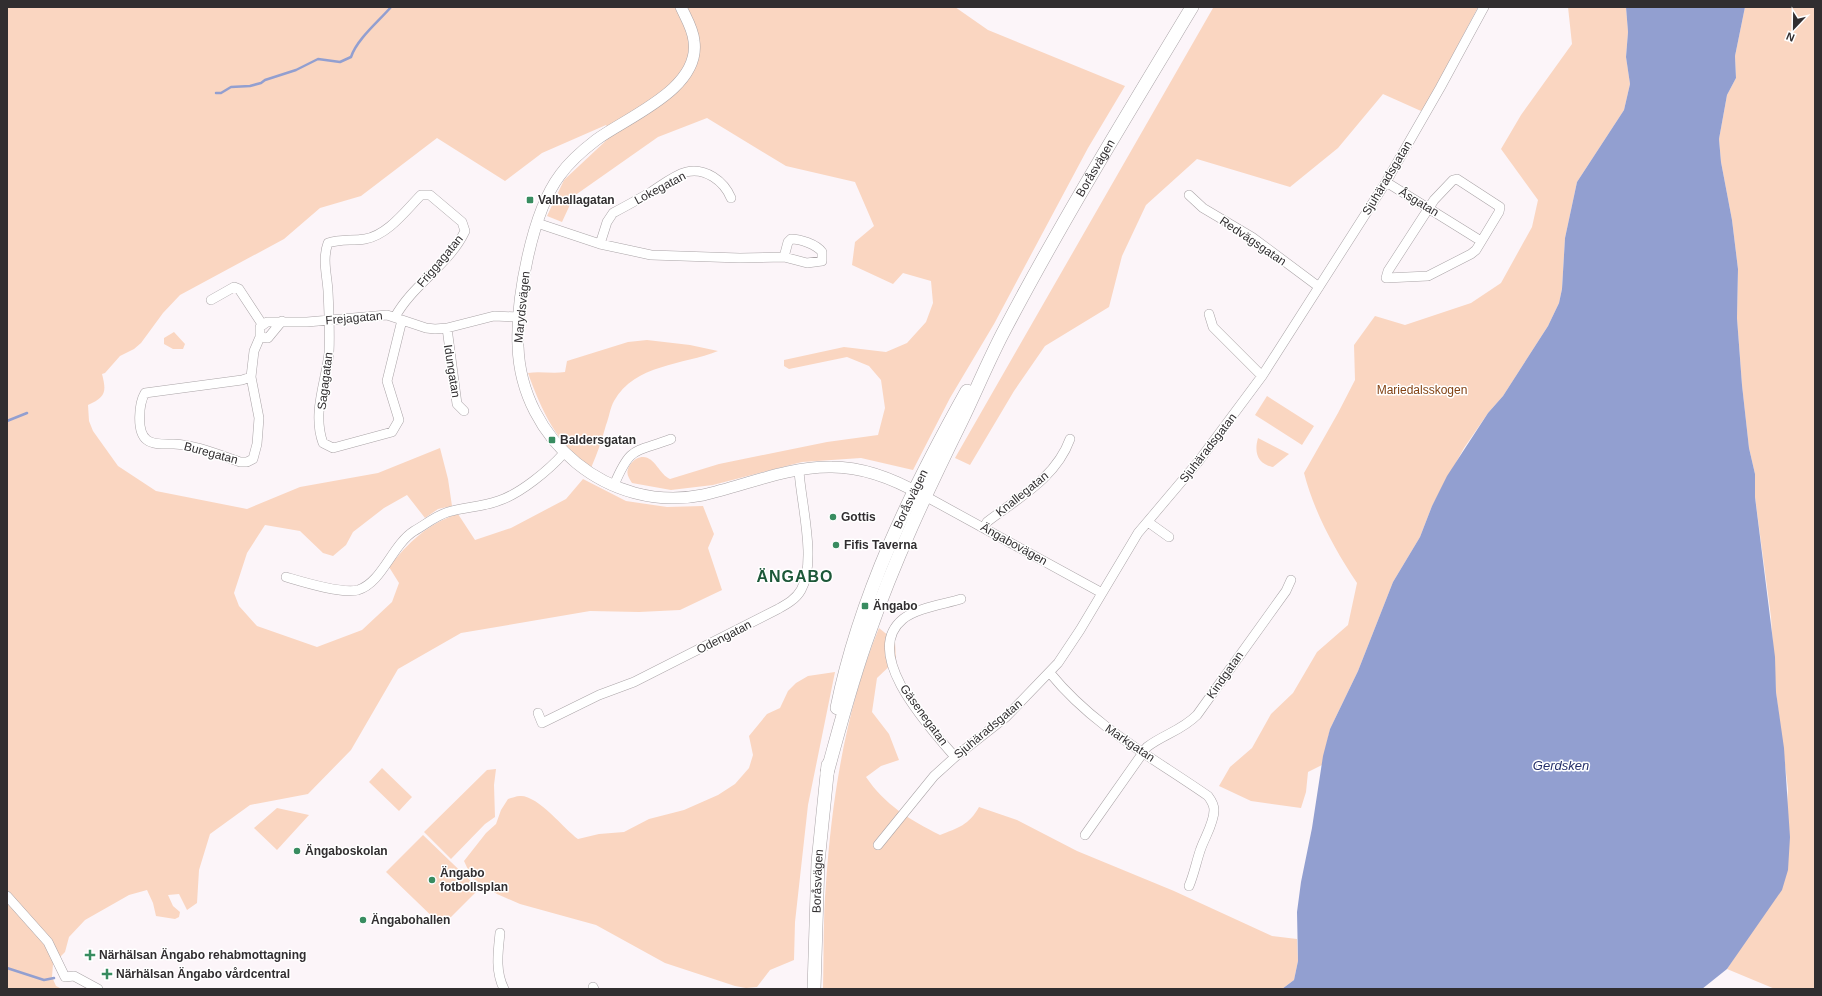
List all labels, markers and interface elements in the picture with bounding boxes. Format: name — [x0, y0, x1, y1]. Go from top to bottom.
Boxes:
north arrow — [1774, 8, 1814, 48]
text: N — [1784, 30, 1796, 44]
street label: Boråsvägen — [1073, 137, 1118, 199]
street label: Sjuhäradsgatan — [1359, 138, 1415, 218]
street label: Lokegatan — [632, 169, 688, 207]
street label: Åsgatan — [1397, 184, 1442, 219]
place label: Valhallagatan — [538, 193, 615, 207]
marker: Valhallagatan — [525, 195, 535, 205]
street label: Redvägsgatan — [1217, 214, 1289, 268]
street label: Friggagatan — [414, 232, 466, 290]
street label: Marydsvägen — [511, 270, 533, 344]
street label: Frejagatan — [325, 309, 383, 327]
street label: Idungatan — [441, 344, 463, 398]
street label: Sagagatan — [315, 351, 335, 411]
park label: Mariedalsskogen — [1377, 383, 1467, 397]
street label: Sjuhäradsgatan — [1177, 411, 1239, 485]
place label: Baldersgatan — [560, 433, 636, 447]
marker: Baldersgatan — [547, 435, 557, 445]
street label: Buregatan — [182, 439, 240, 467]
street label: Boråsvägen — [890, 467, 931, 531]
street label: Knallegatan — [993, 469, 1051, 519]
place label: Gottis — [841, 510, 876, 524]
marker: Gottis — [828, 512, 838, 522]
street label: Ängabovägen — [978, 520, 1050, 568]
place label: Fifis Taverna — [844, 538, 917, 552]
marker: Fifis Taverna — [831, 540, 841, 550]
district label: ÄNGABO — [756, 568, 834, 585]
place label: Ängabo — [873, 598, 918, 613]
marker: Ängabo — [860, 601, 870, 611]
street label: Odengatan — [694, 617, 754, 657]
street label: Kindgatan — [1204, 649, 1246, 701]
street label: Gäsenegatan — [897, 682, 951, 748]
street label: Sjuhäradsgatan — [951, 697, 1025, 761]
street label: Markgatan — [1103, 721, 1157, 765]
water label: Gerdsken — [1533, 758, 1589, 773]
place label: Ängaboskolan — [305, 843, 388, 858]
marker: Ängaboskolan — [292, 846, 302, 856]
street label: Boråsvägen — [809, 848, 826, 913]
place label: Ängabo fotbollsplan — [440, 865, 508, 894]
marker: Ängabo fotbollsplan — [427, 875, 437, 885]
place label: Ängabohallen — [371, 912, 450, 927]
marker: Ängabohallen — [358, 915, 368, 925]
place label: Närhälsan Ängabo rehabmottagning — [99, 947, 306, 962]
marker: Närhälsan Ängabo rehabmottagning — [84, 949, 96, 961]
place label: Närhälsan Ängabo vårdcentral — [116, 966, 290, 981]
marker: Närhälsan Ängabo vårdcentral — [101, 968, 113, 980]

